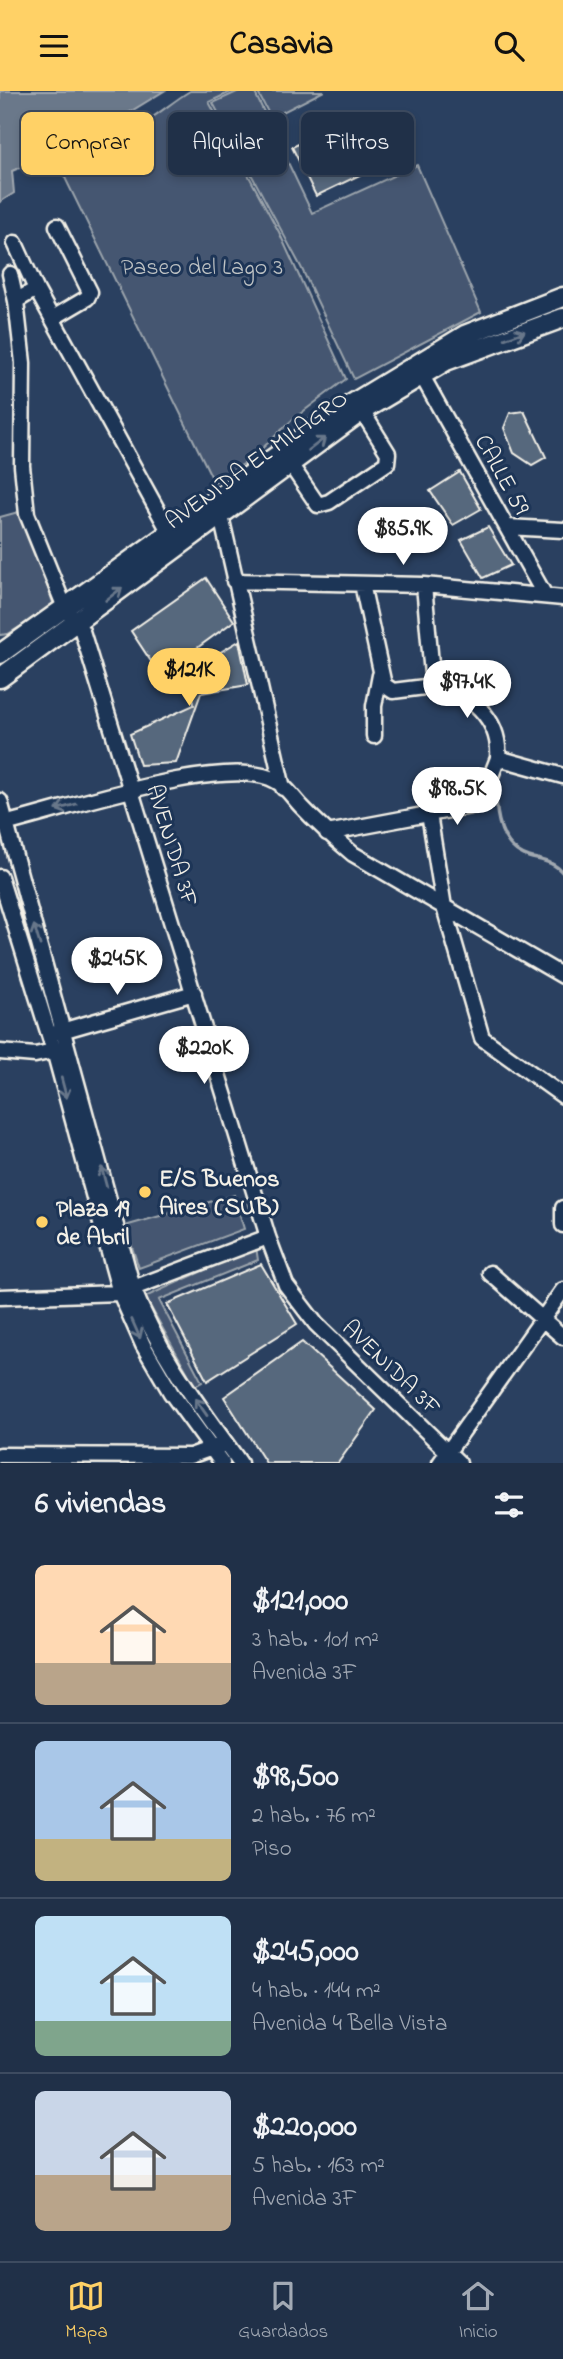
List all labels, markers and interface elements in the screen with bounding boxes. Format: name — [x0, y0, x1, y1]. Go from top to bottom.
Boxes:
text: Casavia — [230, 22, 333, 69]
icon: menu — [35, 27, 73, 65]
icon: search — [490, 27, 528, 65]
chip: Comprar — [21, 112, 154, 175]
chip: Alquilar — [168, 112, 287, 175]
chip: Filtros — [301, 112, 414, 175]
park label: Paseo del Lago 3 — [121, 251, 283, 286]
one-way arrow — [503, 328, 525, 341]
street label: AVENIDA EL MILAGRO — [159, 383, 356, 539]
street label: CALLE 59 — [464, 429, 538, 523]
one-way arrow — [307, 437, 326, 452]
pin: $85.9K — [346, 507, 460, 567]
text: $85.9K — [374, 513, 432, 546]
one-way arrow — [104, 587, 123, 602]
pin: $121K — [140, 649, 238, 708]
text: $121K — [163, 654, 215, 687]
pin: $97.4K — [410, 661, 524, 720]
text: $97.4K — [439, 666, 495, 699]
pin: $98.5K — [400, 767, 514, 827]
text: $98.5K — [428, 773, 486, 806]
street label: AVENIDA 3F — [135, 780, 206, 912]
one-way arrow — [55, 801, 77, 814]
one-way arrow — [29, 924, 42, 946]
pin: $245K — [68, 937, 166, 997]
text: $245K — [87, 943, 147, 976]
pin: $220K — [155, 1027, 253, 1086]
text: $220K — [175, 1032, 233, 1065]
one-way arrow — [58, 1076, 71, 1099]
place label: E/S Buenos Aires (SUB) — [159, 1163, 279, 1226]
one-way arrow — [97, 1167, 110, 1189]
marker: E/S Buenos Aires (SUB) — [137, 1184, 153, 1200]
place label: Plaza 19 de Abril — [56, 1193, 130, 1256]
marker: Plaza 19 de Abril — [34, 1214, 50, 1230]
street label: AVENIDA 3F — [333, 1312, 448, 1426]
one-way arrow — [130, 1318, 143, 1340]
one-way arrow — [194, 1398, 208, 1417]
text: 6 viviendas — [35, 1483, 166, 1527]
icon: filters — [490, 1486, 528, 1524]
text: $121,000 — [252, 1580, 348, 1624]
icon: home — [91, 1593, 175, 1677]
text: 3 hab. · 101 m² — [252, 1624, 379, 1657]
text: Avenida 3F — [252, 1657, 357, 1690]
text: $98,500 — [252, 1756, 339, 1800]
icon: home — [91, 1769, 175, 1853]
text: 2 hab. · 76 m² — [252, 1800, 376, 1833]
text: Piso — [252, 1833, 292, 1866]
text: $245,000 — [252, 1931, 359, 1975]
icon: home — [91, 1944, 175, 2028]
text: 4 hab. · 144 m² — [252, 1975, 381, 2008]
text: Avenida 4 Bella Vista — [252, 2008, 447, 2041]
text: $220,000 — [252, 2106, 357, 2150]
icon: home — [91, 2119, 175, 2203]
text: 5 hab. · 163 m² — [252, 2150, 385, 2183]
text: Avenida 3F — [252, 2183, 357, 2216]
tab: Mapa — [65, 2277, 108, 2346]
tab: Guardados — [238, 2277, 328, 2346]
tab: Inicio — [459, 2277, 498, 2346]

